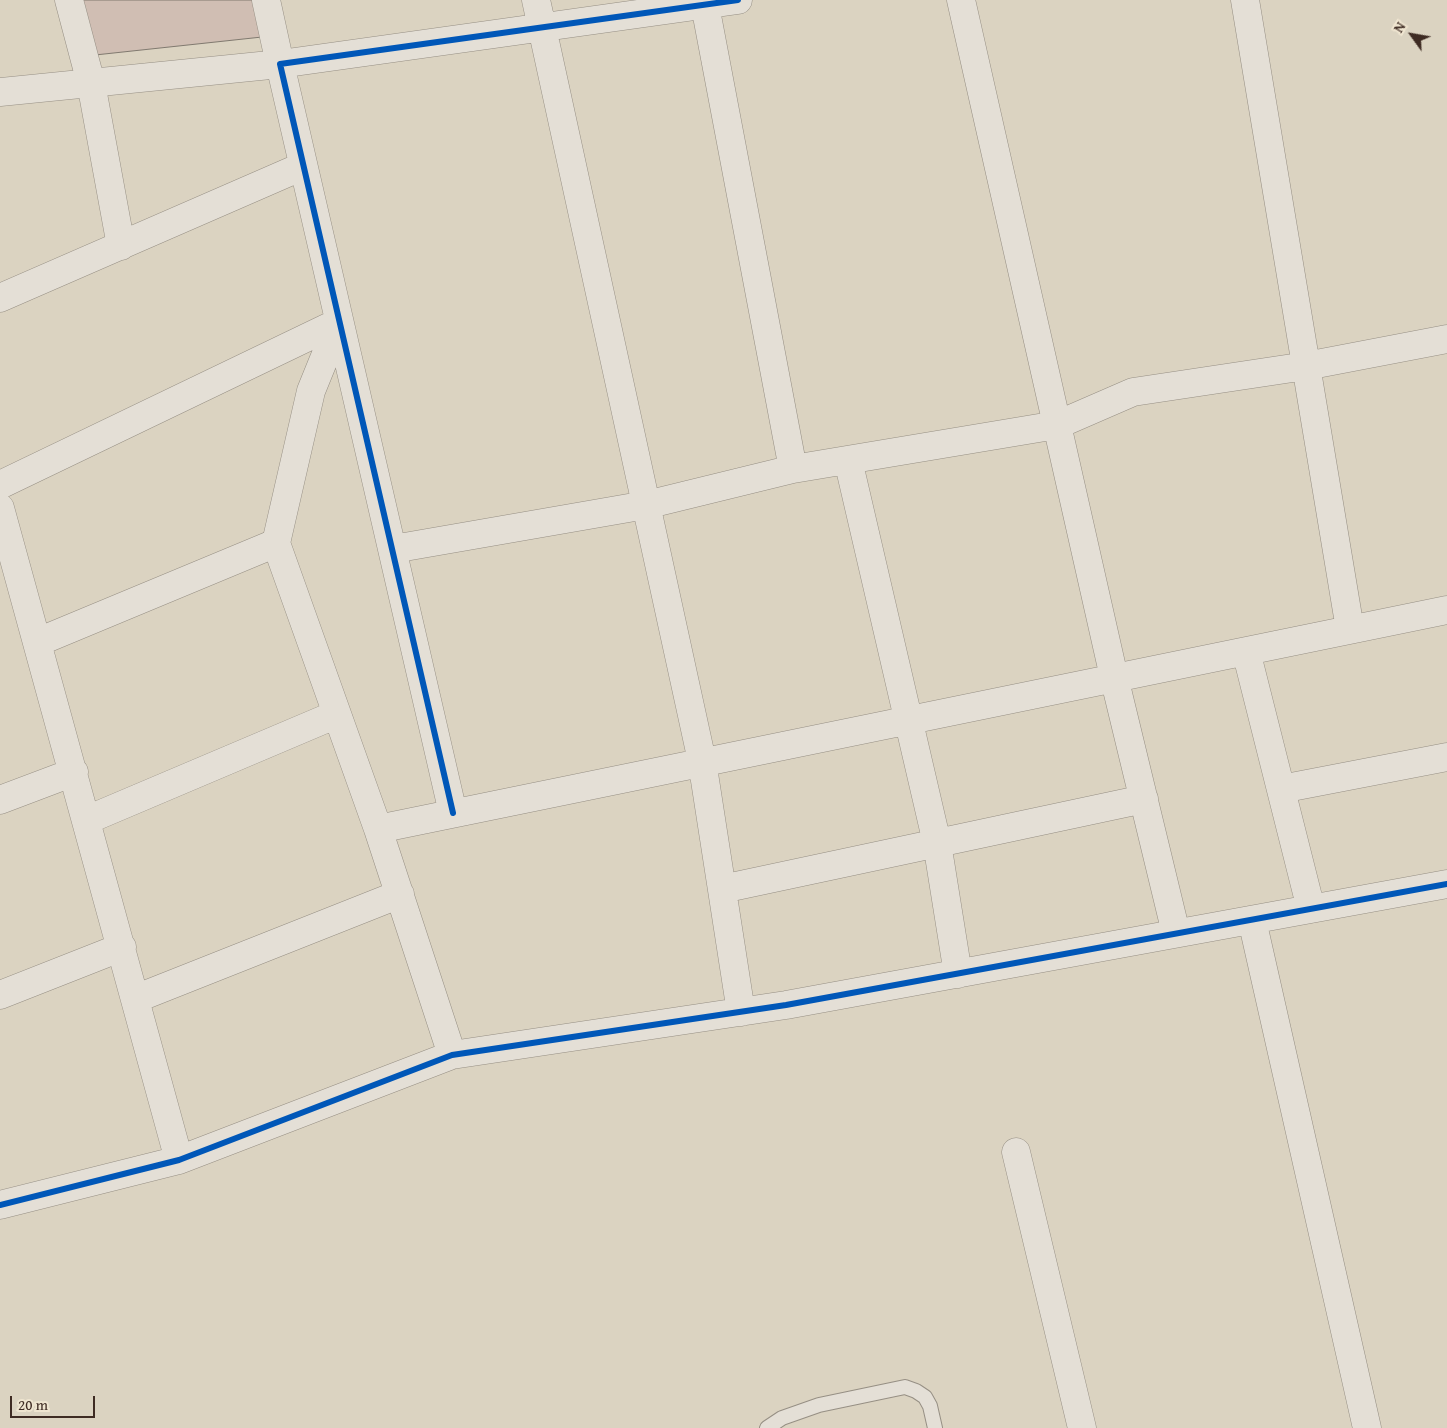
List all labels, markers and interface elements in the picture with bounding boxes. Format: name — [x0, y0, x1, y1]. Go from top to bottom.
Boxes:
north arrow — [1387, 10, 1437, 60]
text: N — [1388, 18, 1410, 36]
scale bar — [12, 1386, 98, 1418]
text: 20 m — [18, 1394, 48, 1415]

